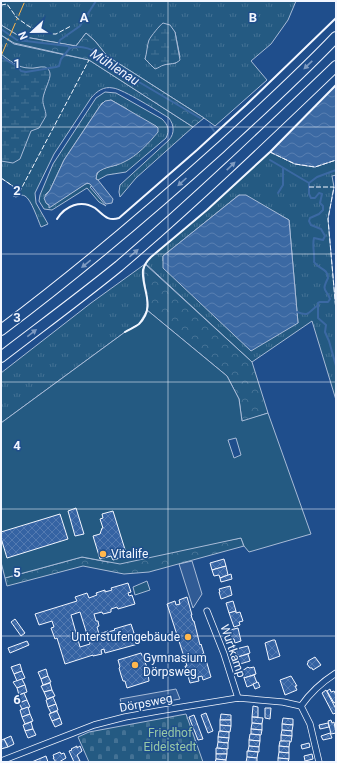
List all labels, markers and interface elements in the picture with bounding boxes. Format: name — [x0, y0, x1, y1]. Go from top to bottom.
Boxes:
text: A — [80, 10, 89, 25]
text: B — [249, 10, 257, 25]
north arrow — [12, 12, 52, 52]
text: N — [16, 29, 31, 42]
water label: Mühlenau — [88, 46, 142, 88]
text: 1 — [13, 56, 21, 71]
one-way arrow — [303, 60, 313, 70]
one-way arrow — [226, 161, 236, 171]
one-way arrow — [178, 177, 187, 186]
text: 2 — [13, 183, 21, 198]
one-way arrow — [129, 248, 139, 257]
one-way arrow — [81, 260, 92, 268]
text: 3 — [13, 310, 21, 325]
one-way arrow — [26, 329, 37, 337]
text: 4 — [13, 438, 21, 453]
place label: Vitalife — [111, 547, 148, 561]
marker: Vitalife — [98, 549, 108, 559]
text: 5 — [13, 565, 21, 580]
street label: Wurtkamp — [217, 623, 249, 680]
place label: Unterstufengebäude — [71, 630, 180, 644]
marker: Unterstufengebäude — [183, 632, 193, 642]
place label: Gymnasium Dörpsweg — [143, 651, 207, 679]
marker: Gymnasium Dörpsweg — [130, 660, 140, 670]
street label: Dörpsweg — [118, 691, 174, 715]
text: 6 — [13, 692, 21, 707]
park label: Friedhof Eidelstedt — [144, 726, 197, 754]

